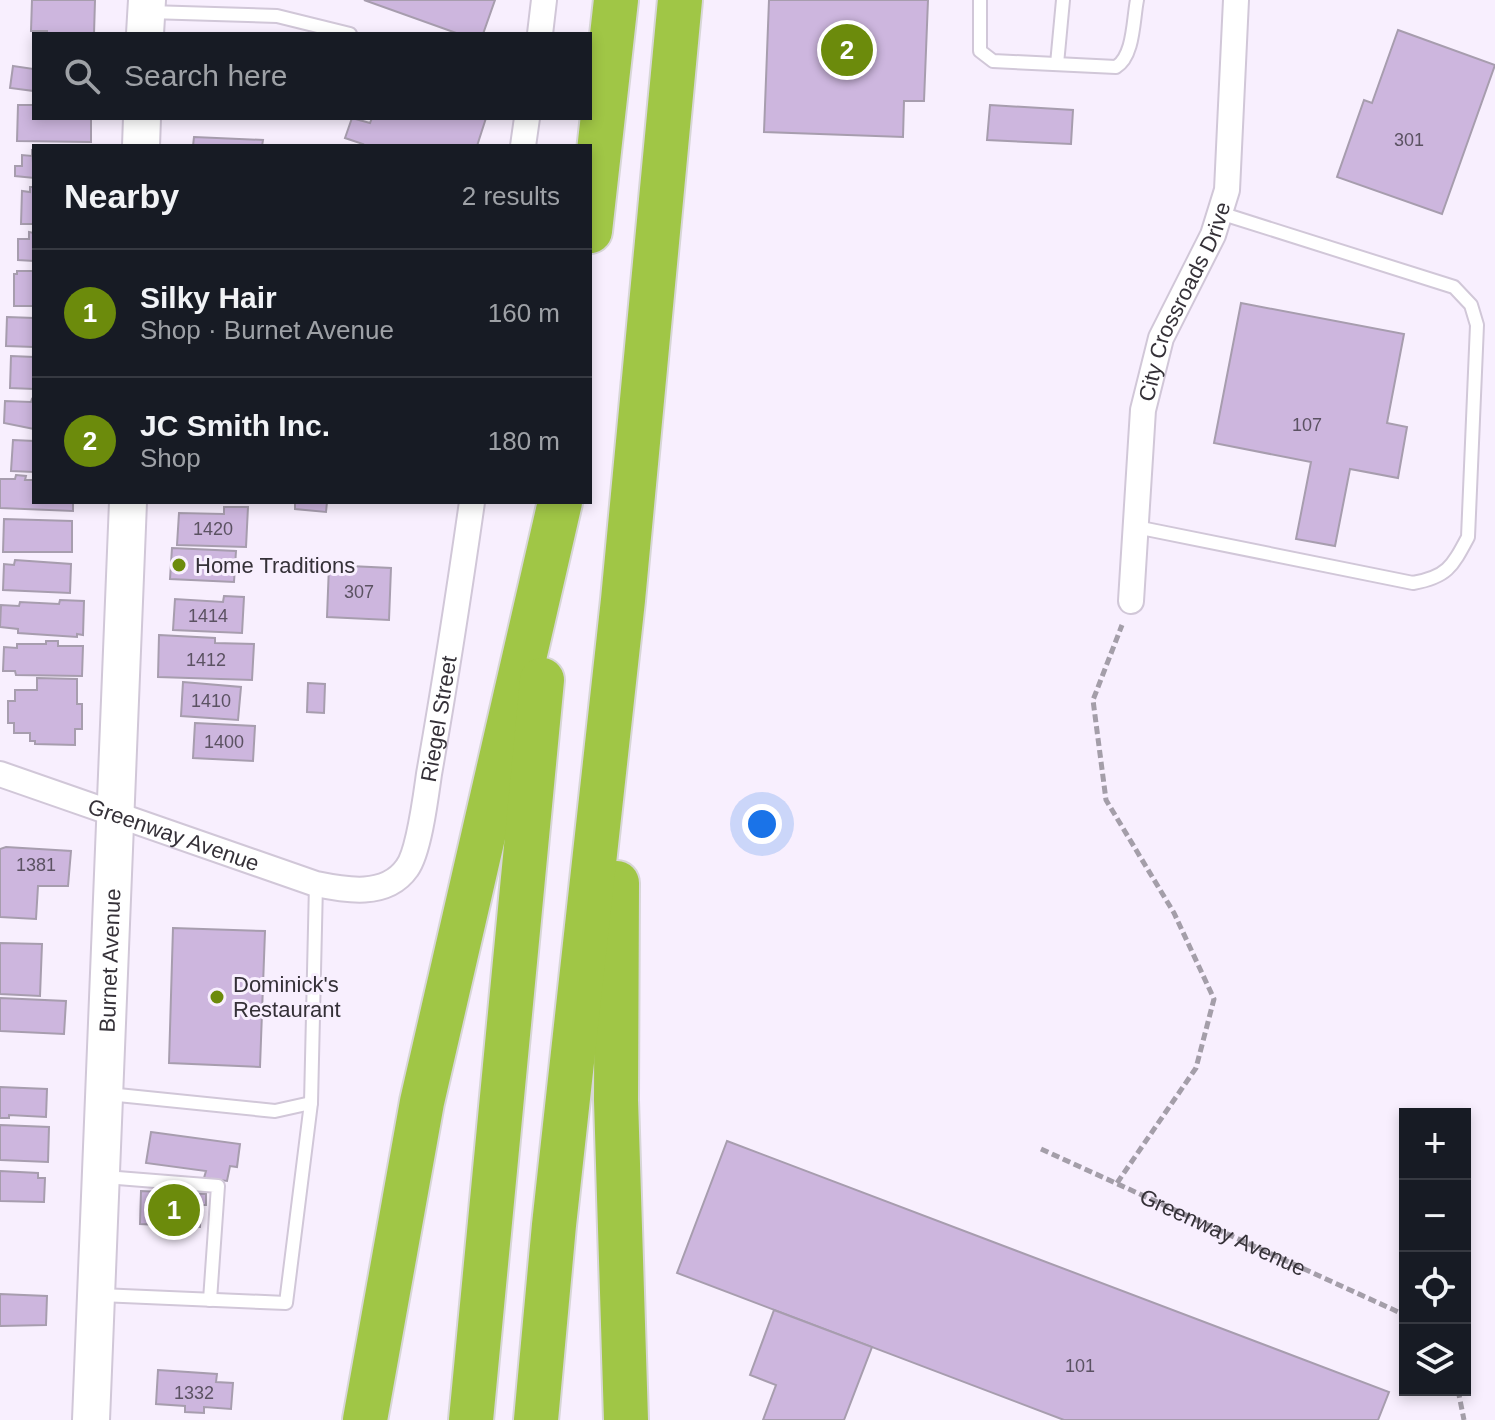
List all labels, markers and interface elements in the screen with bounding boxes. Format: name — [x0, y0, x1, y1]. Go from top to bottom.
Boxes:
pin: 2 — [821, 20, 873, 80]
search box — [32, 32, 592, 120]
icon: search — [60, 54, 104, 98]
text: Search here — [124, 59, 287, 92]
house number: 301 — [1394, 130, 1424, 150]
text: Nearby — [64, 177, 179, 215]
text: 2 results — [462, 181, 560, 211]
street label: City Crossroads Drive — [1133, 199, 1235, 404]
text: Silky Hair — [140, 281, 277, 314]
text: 1 — [83, 298, 97, 328]
text: 160 m — [488, 298, 560, 328]
text: Shop · Burnet Avenue — [140, 315, 394, 345]
text: JC Smith Inc. — [140, 409, 330, 442]
house number: 107 — [1292, 415, 1322, 435]
text: 2 — [83, 426, 97, 456]
text: 180 m — [488, 426, 560, 456]
text: Shop — [140, 443, 201, 473]
house number: 1420 — [193, 519, 233, 539]
place label: Home Traditions — [195, 553, 355, 578]
marker: Home Traditions — [170, 556, 188, 574]
house number: 307 — [344, 582, 374, 602]
house number: 1414 — [188, 606, 228, 626]
house number: 1412 — [186, 650, 226, 670]
street label: Riegel Street — [415, 654, 461, 784]
house number: 1410 — [191, 691, 231, 711]
house number: 1400 — [204, 732, 244, 752]
street label: Greenway Avenue — [85, 793, 263, 876]
your location — [742, 804, 782, 844]
house number: 1381 — [16, 855, 56, 875]
street label: Burnet Avenue — [94, 888, 125, 1033]
place label: Dominick's Restaurant — [233, 972, 341, 1022]
marker: Dominick's Restaurant — [208, 988, 226, 1006]
map controls — [1399, 1108, 1471, 1396]
button: + — [1399, 1108, 1471, 1180]
pin: 1 — [148, 1180, 200, 1240]
button: − — [1399, 1180, 1471, 1252]
street label: Greenway Avenue — [1136, 1183, 1310, 1281]
button: locate — [1399, 1252, 1471, 1324]
button: layers — [1399, 1324, 1471, 1396]
house number: 101 — [1065, 1356, 1095, 1376]
house number: 1332 — [174, 1383, 214, 1403]

